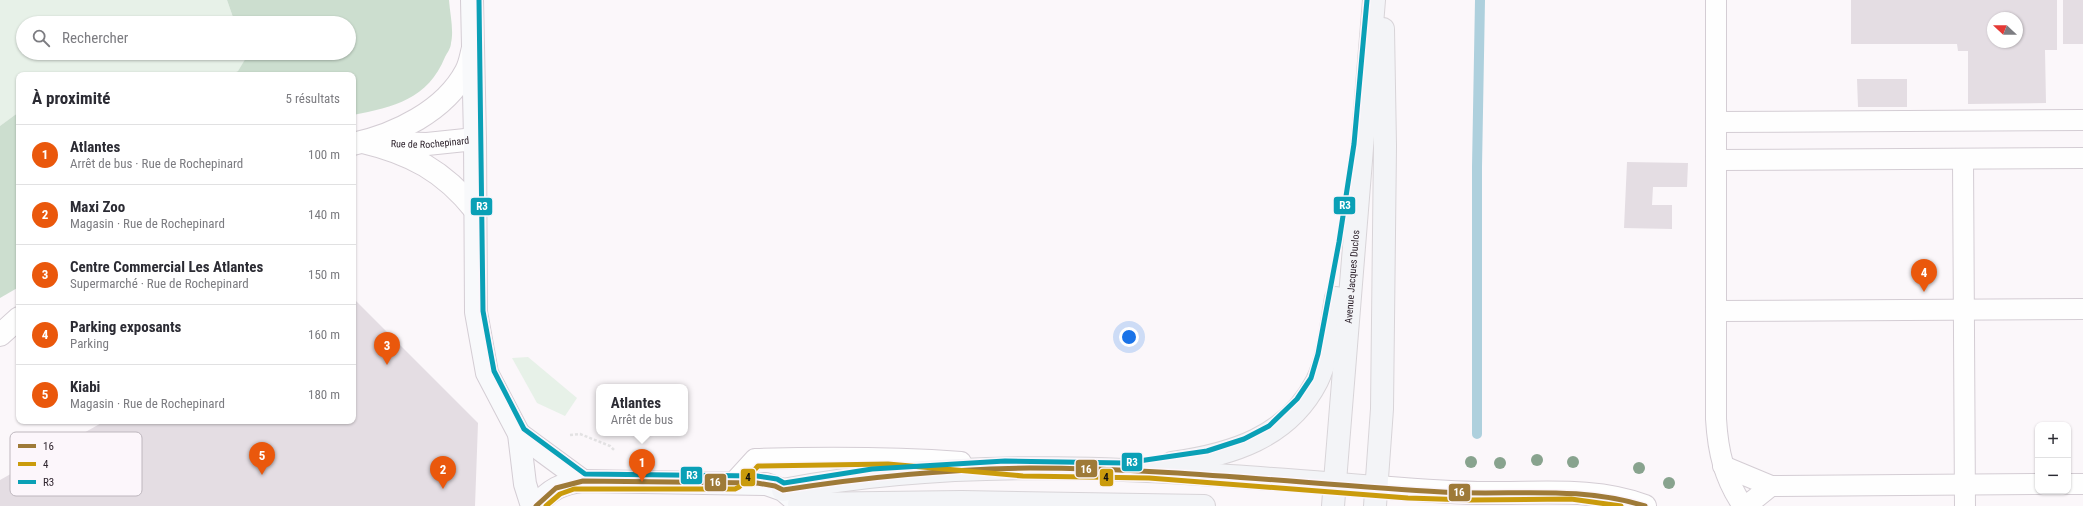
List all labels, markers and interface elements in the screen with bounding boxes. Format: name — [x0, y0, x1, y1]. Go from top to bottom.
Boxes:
north arrow — [1987, 12, 2023, 48]
search box — [16, 16, 356, 60]
icon: search — [30, 27, 52, 49]
text: Rechercher — [62, 29, 128, 47]
text: À proximité — [32, 88, 110, 108]
text: 5 résultats — [286, 91, 340, 106]
street label: Rue de Rochepinard — [391, 134, 470, 150]
text: Atlantes — [70, 138, 120, 156]
text: 1 — [42, 147, 48, 162]
text: 100 m — [308, 147, 340, 162]
text: Arrêt de bus · Rue de Rochepinard — [70, 156, 243, 171]
line badge: R3 — [1333, 196, 1356, 215]
line badge: R3 — [470, 197, 493, 216]
text: Maxi Zoo — [70, 198, 125, 216]
text: R3 — [1339, 199, 1351, 212]
text: R3 — [476, 200, 488, 213]
text: 2 — [42, 207, 48, 222]
text: 140 m — [308, 207, 340, 222]
text: Magasin · Rue de Rochepinard — [70, 216, 225, 231]
street label: Avenue Jacques Duclos — [1342, 229, 1361, 324]
text: Centre Commercial Les Atlantes — [70, 258, 263, 276]
pin: 4 — [1911, 259, 1937, 292]
text: 3 — [42, 267, 48, 282]
text: 150 m — [308, 267, 340, 282]
text: Supermarché · Rue de Rochepinard — [70, 276, 249, 291]
text: Parking exposants — [70, 318, 181, 336]
text: 4 — [42, 327, 48, 342]
text: 160 m — [308, 327, 340, 342]
your location — [1119, 327, 1139, 347]
pin: 3 — [374, 332, 400, 365]
text: Parking — [70, 336, 109, 351]
text: Kiabi — [70, 378, 100, 396]
popup — [596, 384, 688, 436]
text: 5 — [42, 387, 48, 402]
text: 180 m — [308, 387, 340, 402]
text: Atlantes — [611, 394, 661, 412]
text: Magasin · Rue de Rochepinard — [70, 396, 225, 411]
text: Arrêt de bus — [611, 412, 673, 427]
map controls — [2035, 422, 2071, 494]
button: + — [2035, 422, 2071, 458]
legend — [10, 432, 142, 496]
text: 16 — [43, 440, 54, 453]
pin: 5 — [249, 442, 275, 475]
pin: 1 — [629, 449, 655, 482]
line badge: R3 — [1121, 452, 1143, 472]
pin: 2 — [430, 456, 456, 489]
text: R3 — [1126, 456, 1138, 469]
text: 4 — [43, 458, 49, 471]
button: − — [2035, 458, 2071, 494]
line badge: 16 — [1075, 459, 1098, 478]
text: 16 — [1080, 463, 1092, 476]
line badge: R3 — [680, 466, 703, 485]
line badge: 4 — [740, 468, 756, 487]
line badge: 4 — [1099, 468, 1114, 487]
text: R3 — [686, 469, 698, 482]
text: 4 — [745, 471, 751, 484]
text: 4 — [1103, 471, 1109, 484]
line badge: 16 — [704, 473, 727, 492]
text: R3 — [43, 476, 54, 489]
text: 16 — [709, 476, 721, 489]
line badge: 16 — [1448, 483, 1471, 502]
text: 16 — [1453, 486, 1465, 499]

